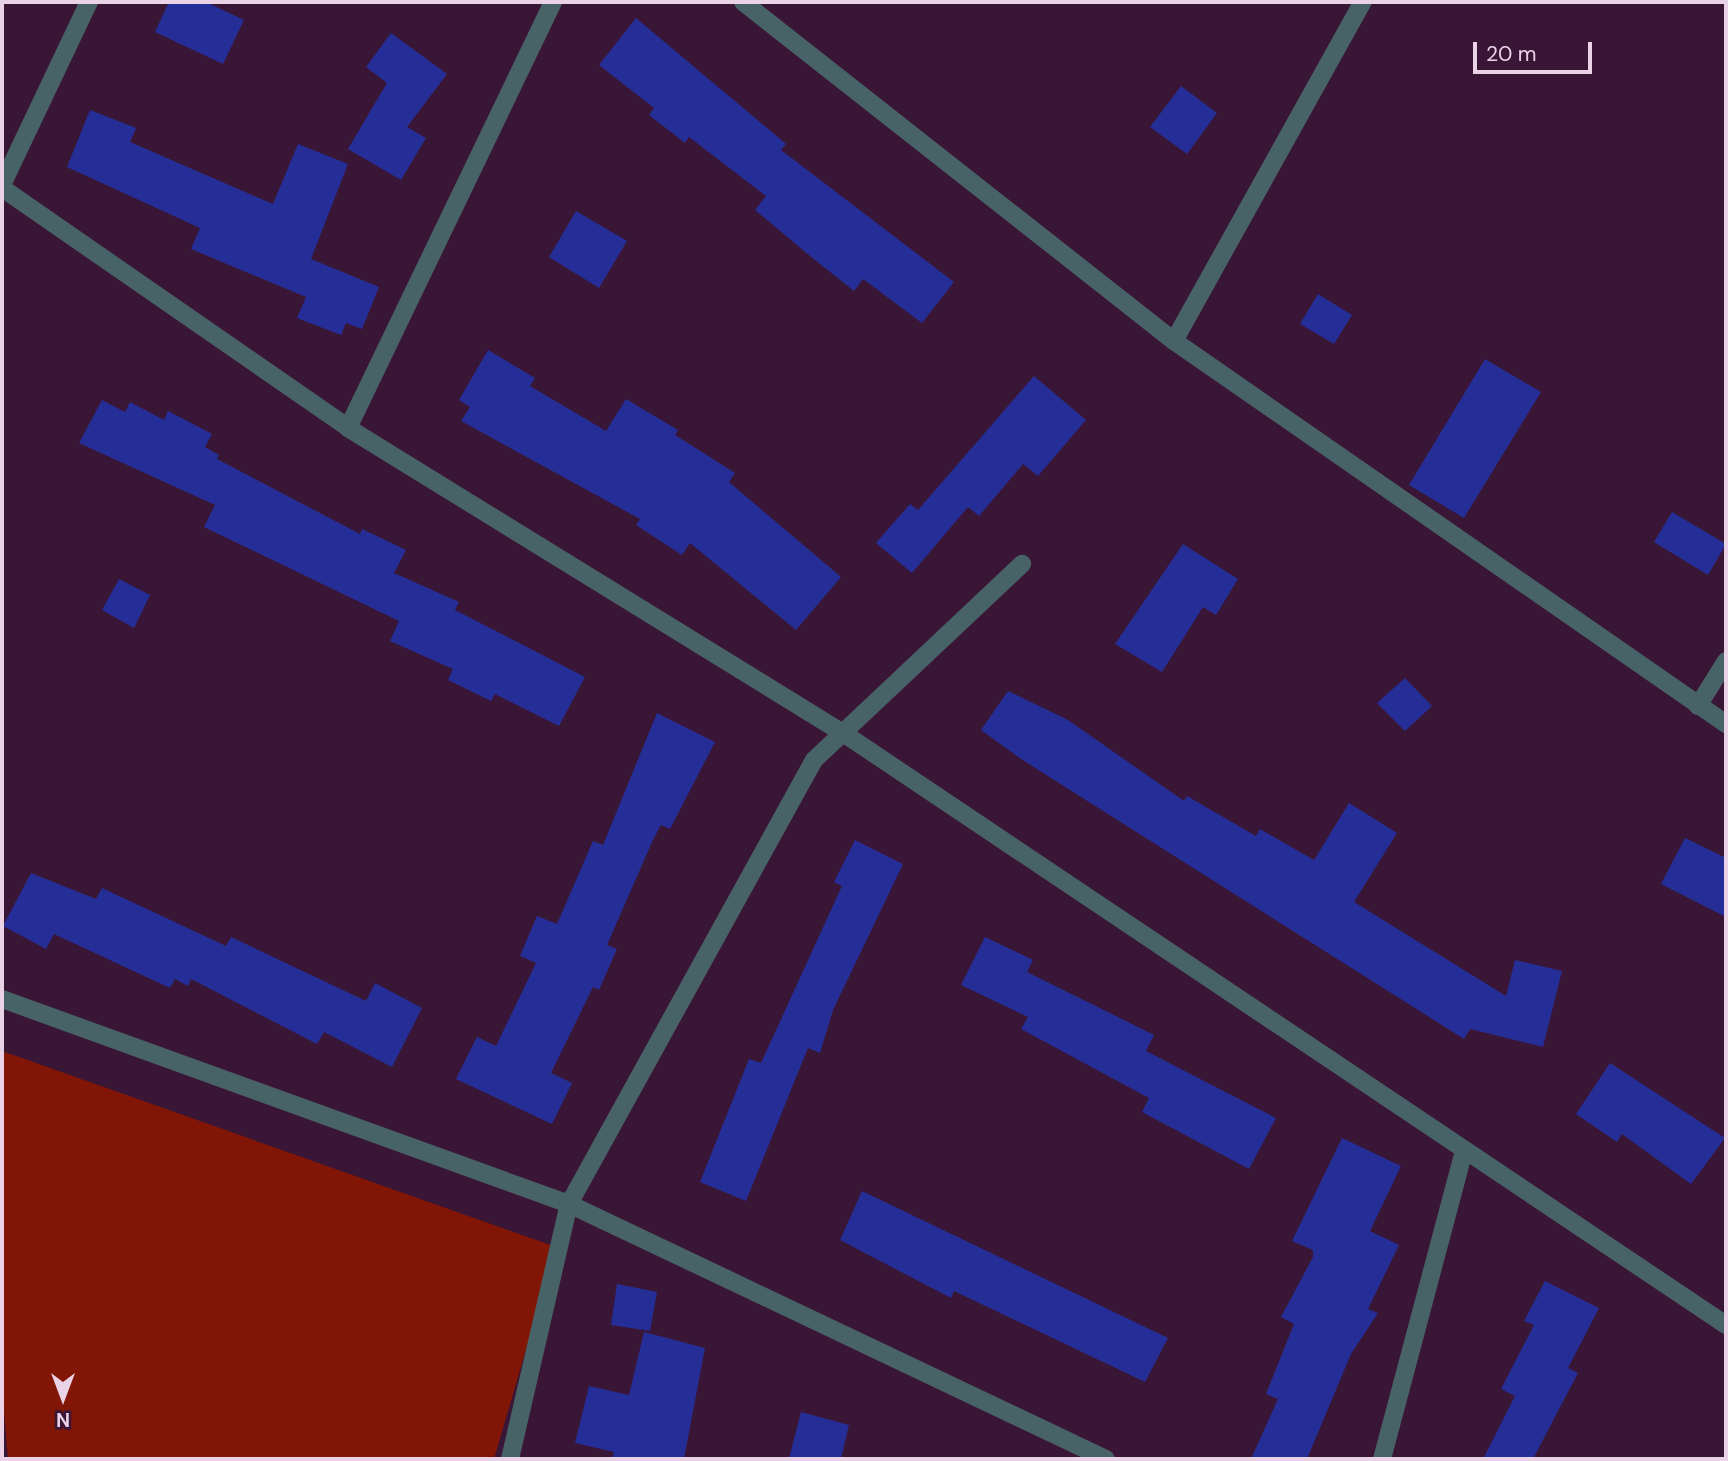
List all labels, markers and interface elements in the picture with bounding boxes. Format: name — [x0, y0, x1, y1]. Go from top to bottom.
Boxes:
scale bar — [1476, 28, 1595, 72]
text: 20 m — [1486, 40, 1537, 68]
north arrow — [28, 1363, 98, 1433]
text: N — [56, 1407, 70, 1432]

